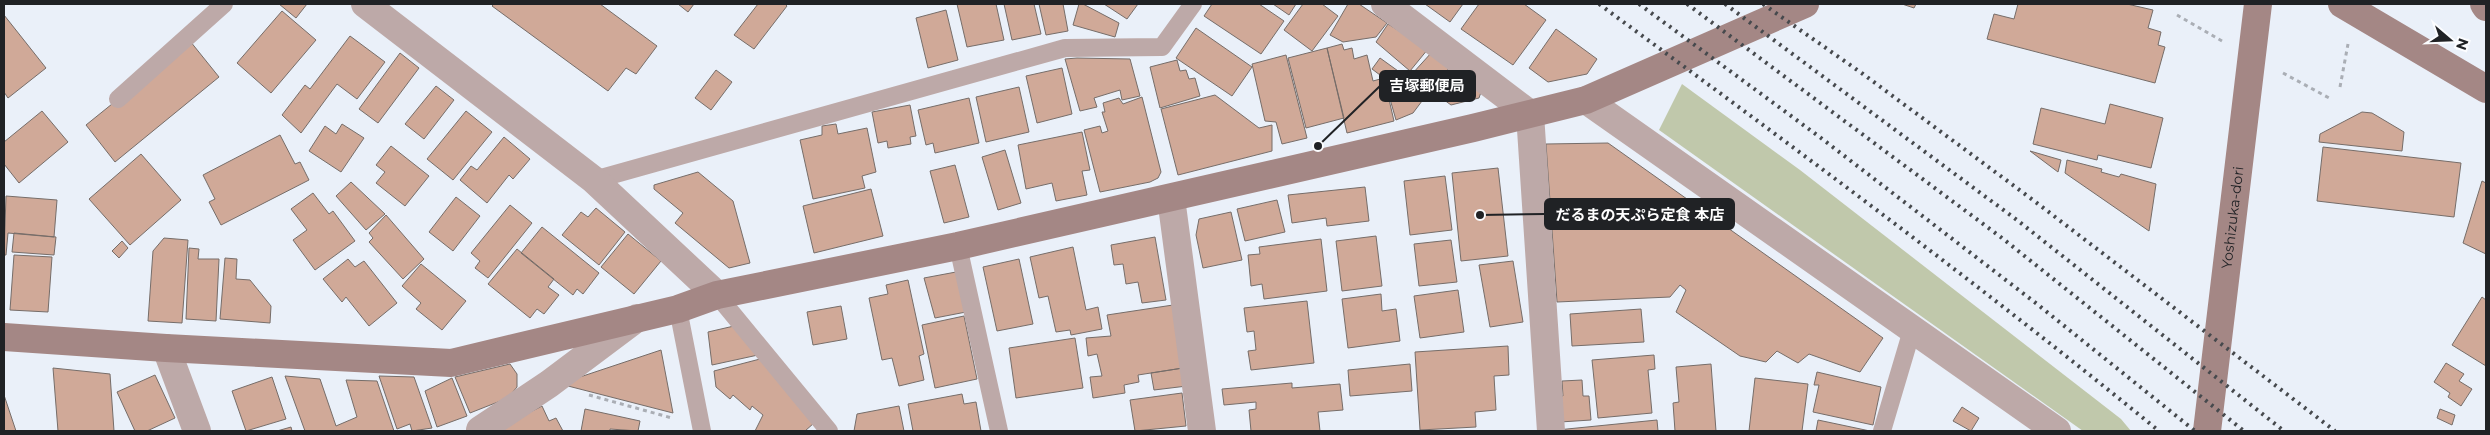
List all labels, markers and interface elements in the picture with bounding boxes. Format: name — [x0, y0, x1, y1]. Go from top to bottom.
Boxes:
north arrow — [2425, 15, 2475, 65]
text: N — [2452, 36, 2473, 53]
callout: 吉塚郵便局 — [1380, 71, 1475, 101]
text: 吉塚郵便局 — [1389, 76, 1465, 95]
street label: Yoshizuka-dori — [2217, 165, 2248, 270]
callout: だるまの天ぷら定食 本店 — [1545, 199, 1734, 229]
text: だるまの天ぷら定食 本店 — [1555, 205, 1725, 224]

